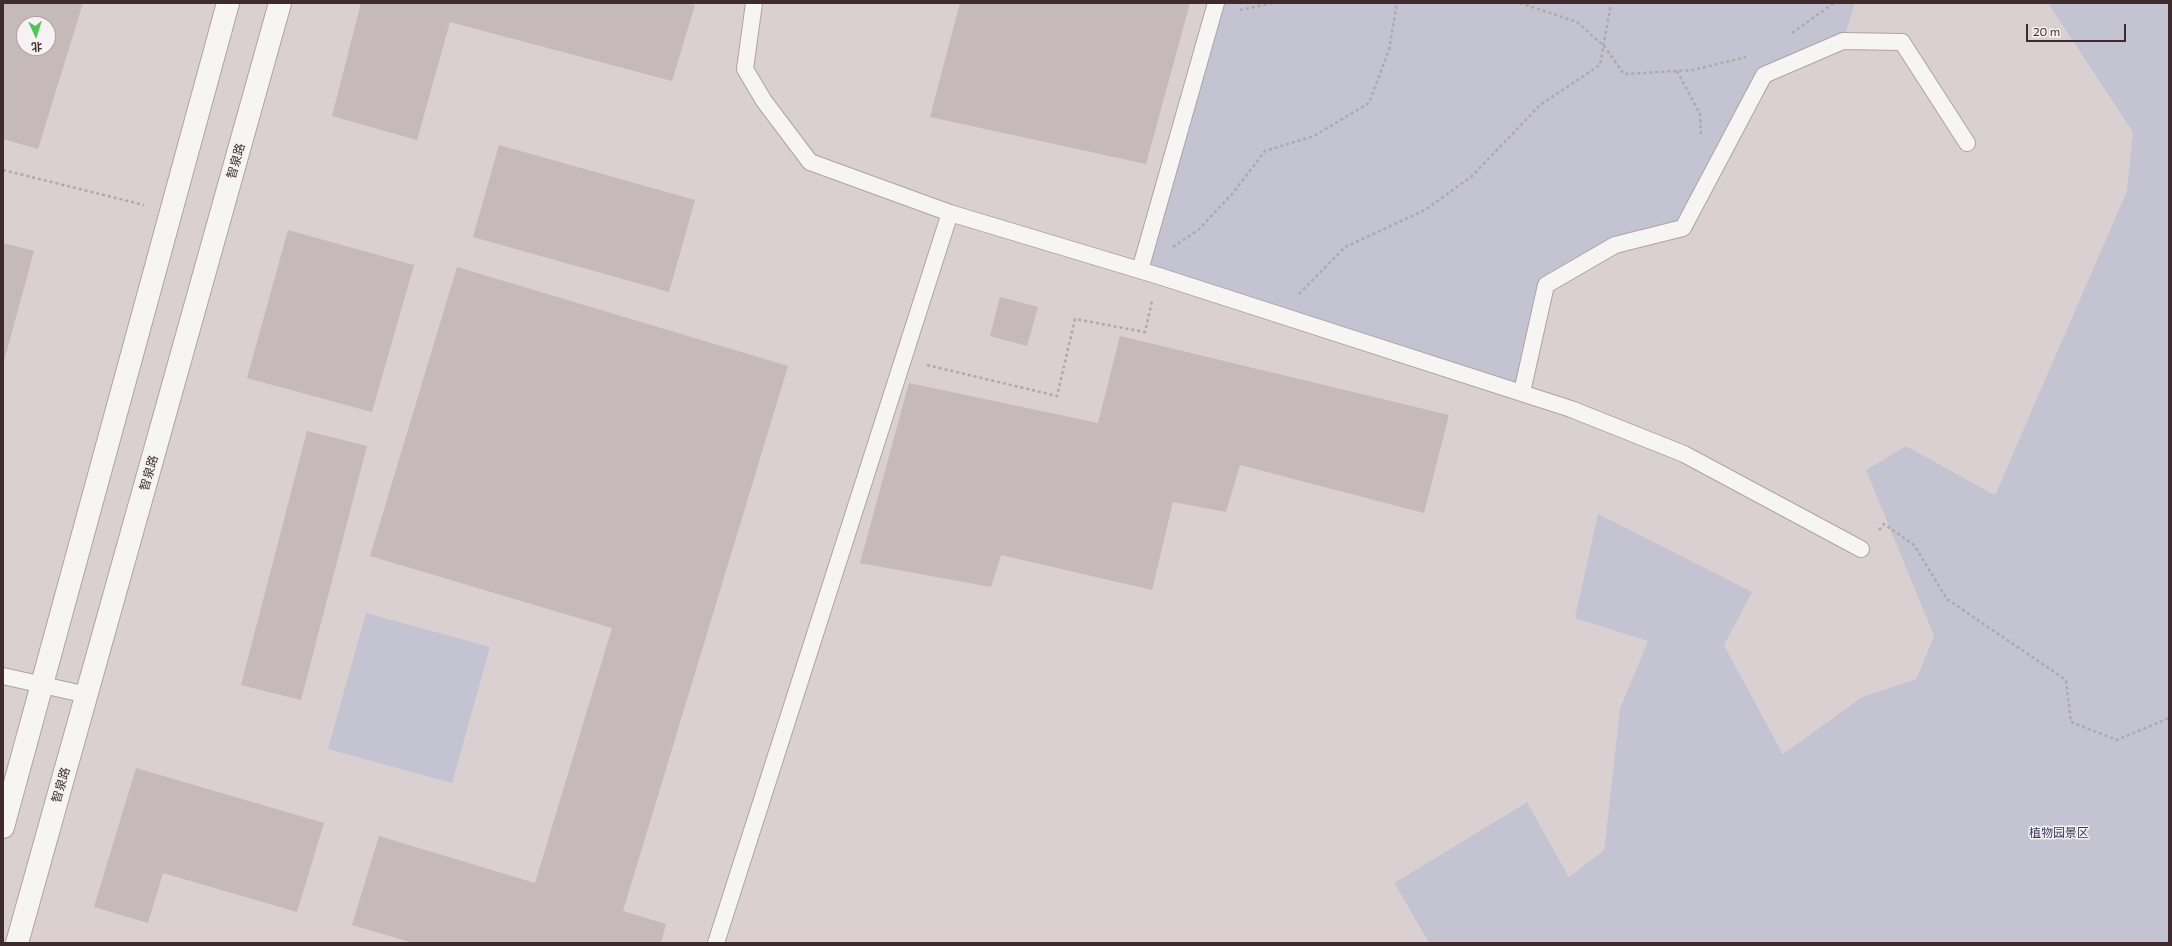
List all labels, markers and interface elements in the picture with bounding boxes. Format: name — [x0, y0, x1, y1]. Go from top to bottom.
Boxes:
north arrow — [16, 16, 56, 56]
scale bar — [2028, 16, 2128, 42]
text: 20 m — [2033, 24, 2060, 38]
text: 北 — [31, 41, 43, 54]
street label: 智泉路 — [224, 142, 248, 180]
street label: 智泉路 — [137, 454, 161, 492]
street label: 智泉路 — [49, 766, 73, 804]
park label: 植物园景区 — [2029, 826, 2089, 840]

